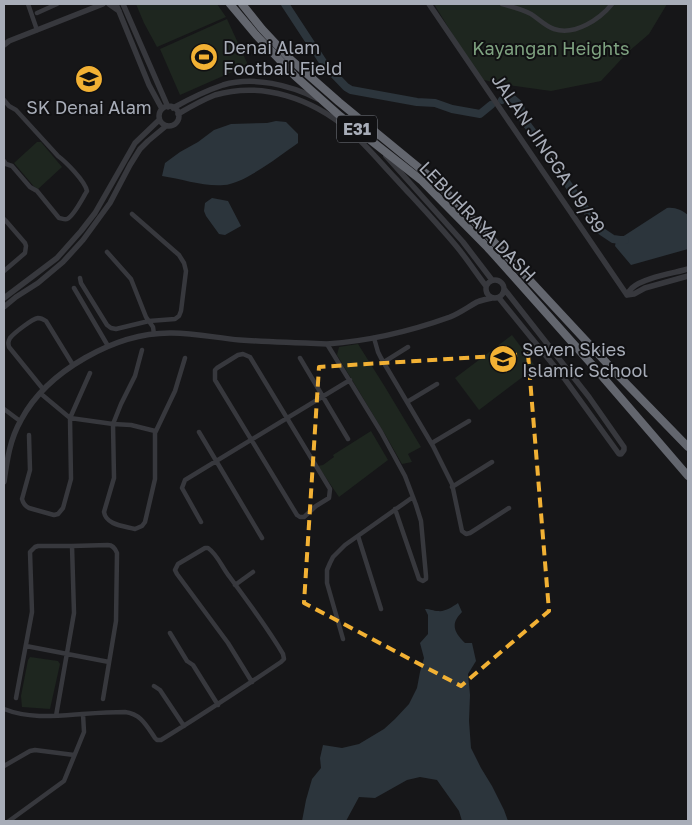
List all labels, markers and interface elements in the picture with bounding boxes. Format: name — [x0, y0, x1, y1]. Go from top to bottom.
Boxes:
place label: Denai Alam Football Field — [223, 36, 342, 79]
park label: Kayangan Heights — [472, 37, 630, 59]
sports icon: Denai Alam Football Field — [189, 42, 219, 72]
school or university icon: SK Denai Alam — [74, 64, 104, 94]
street label: JALAN JINGGA U9/39 — [487, 69, 611, 237]
place label: SK Denai Alam — [26, 96, 152, 118]
road number: E31 — [337, 116, 377, 142]
street label: LEBUHRAYA DASH — [415, 156, 541, 286]
place label: Seven Skies Islamic School — [522, 338, 648, 381]
school or university icon: Seven Skies Islamic School — [488, 344, 518, 374]

